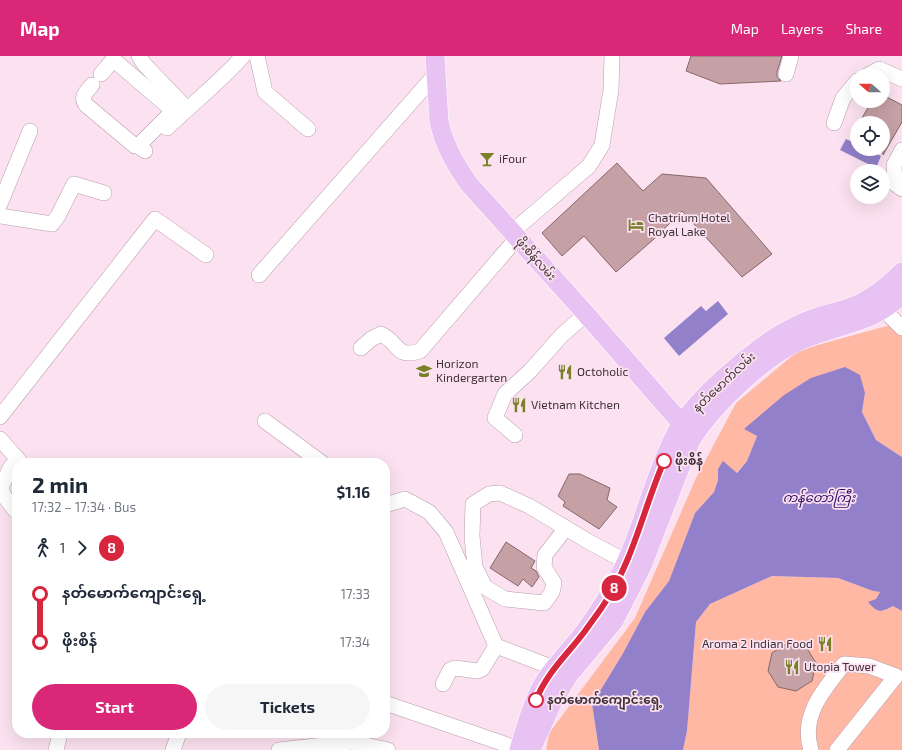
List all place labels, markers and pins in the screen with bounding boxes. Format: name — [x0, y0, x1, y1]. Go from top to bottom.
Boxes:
bar icon: iFour — [478, 150, 496, 168]
place label: iFour — [499, 151, 527, 165]
place label: Chatrium Hotel Royal Lake — [648, 210, 731, 238]
hotel icon: Chatrium Hotel Royal Lake — [627, 216, 645, 234]
place label: Horizon Kindergarten — [436, 356, 507, 384]
school or university icon: Horizon Kindergarten — [415, 362, 433, 380]
restaurant icon: Octoholic — [556, 363, 574, 381]
place label: Octoholic — [577, 364, 629, 378]
restaurant icon: Vietnam Kitchen — [510, 396, 528, 414]
place label: Vietnam Kitchen — [531, 397, 620, 411]
place label: ဖိုးစိန် — [675, 451, 703, 472]
marker: ဖိုးစိန် — [656, 453, 672, 469]
restaurant icon: Aroma 2 Indian Food — [816, 635, 834, 653]
place label: Aroma 2 Indian Food — [702, 636, 813, 650]
restaurant icon: Utopia Tower — [783, 658, 801, 676]
place label: Utopia Tower — [804, 659, 876, 673]
place label: နတ်မောက်ကျောင်းရှေ့ — [547, 690, 662, 711]
marker: နတ်မောက်ကျောင်းရှေ့ — [528, 692, 544, 708]

